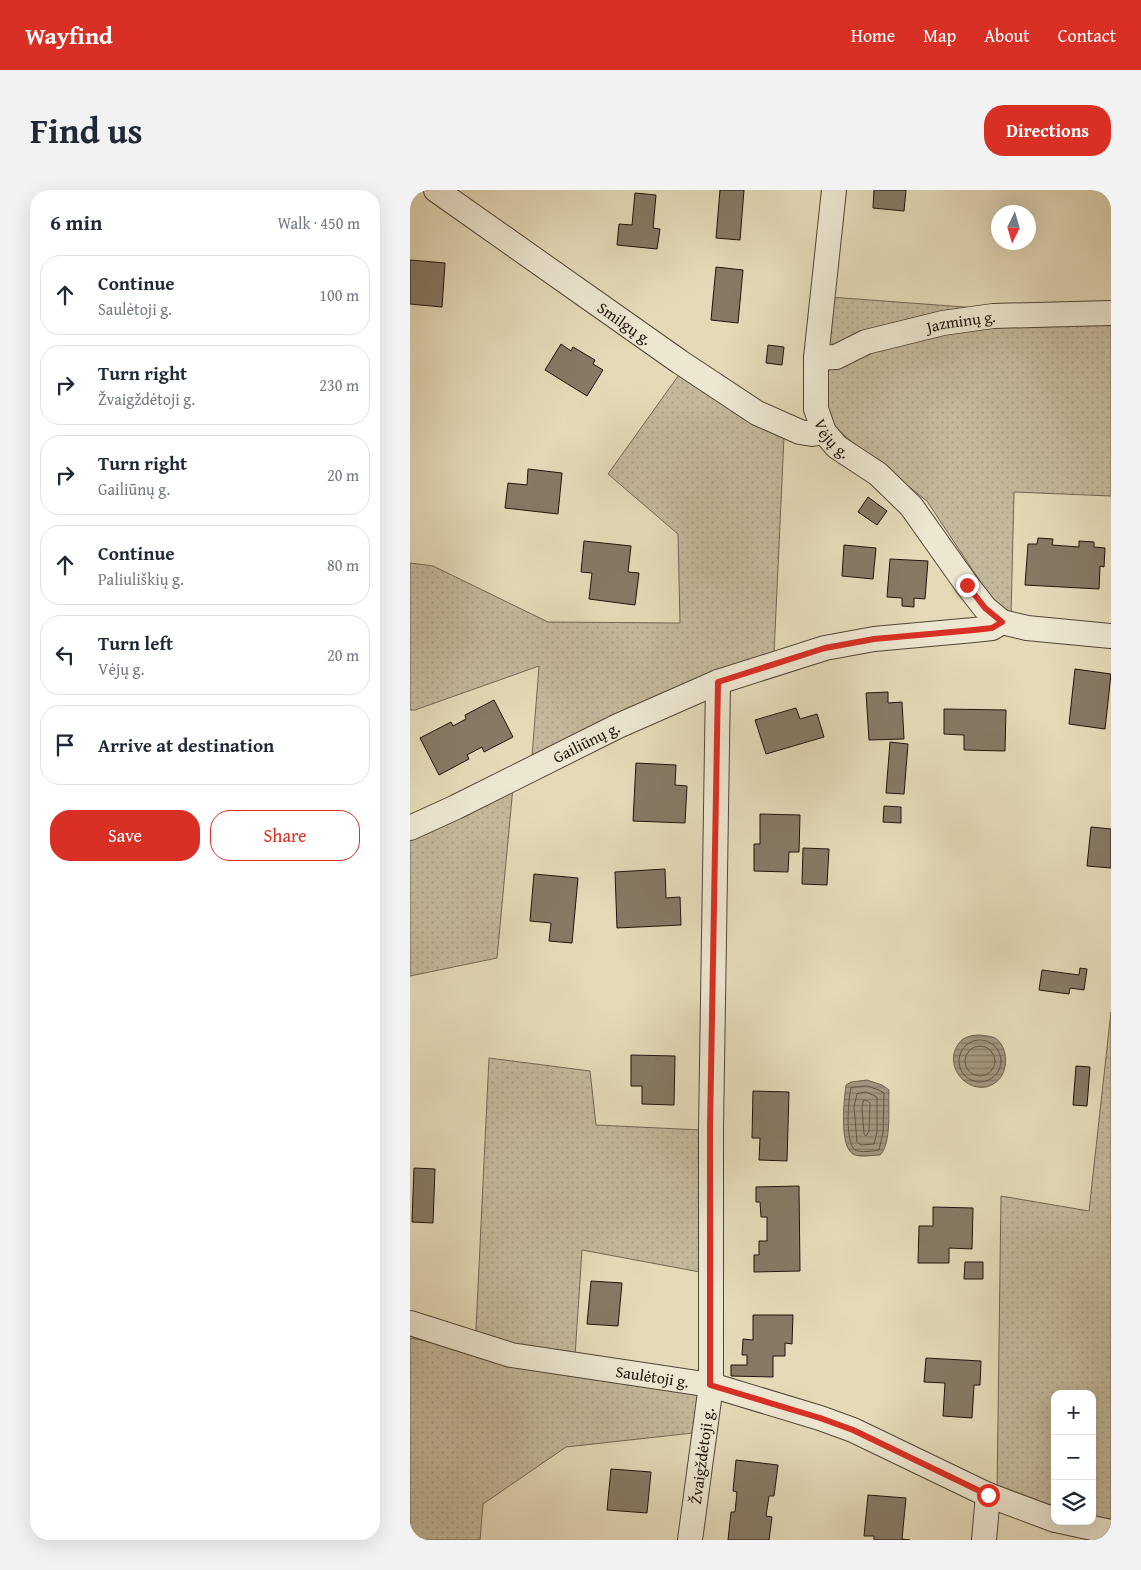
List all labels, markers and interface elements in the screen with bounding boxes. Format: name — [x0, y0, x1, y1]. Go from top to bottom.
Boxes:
text: Wayfind — [25, 18, 113, 53]
text: Home — [851, 22, 895, 49]
text: Map — [923, 22, 956, 49]
text: About — [984, 22, 1030, 49]
text: Contact — [1058, 22, 1116, 49]
text: Find us — [30, 105, 143, 156]
button: Directions — [984, 105, 1111, 156]
north arrow — [991, 205, 1036, 250]
text: 6 min — [50, 207, 102, 238]
text: Walk · 450 m — [277, 211, 360, 235]
text: Continue — [98, 269, 175, 297]
icon: ahead — [51, 281, 79, 309]
text: 100 m — [319, 283, 359, 307]
street label: Smilgų g. — [593, 295, 657, 351]
text: Saulėtoji g. — [98, 297, 172, 321]
street label: Jazminų g. — [922, 304, 996, 339]
text: Turn right — [98, 359, 187, 387]
icon: right — [51, 371, 79, 399]
text: 230 m — [319, 373, 359, 397]
text: Žvaigždėtoji g. — [98, 387, 195, 411]
street label: Vėjų g. — [808, 415, 855, 464]
text: Turn right — [98, 449, 187, 477]
icon: right — [51, 461, 79, 489]
text: 20 m — [327, 463, 359, 487]
text: Gailiūnų g. — [98, 477, 170, 501]
text: Continue — [98, 539, 175, 567]
icon: ahead — [51, 551, 79, 579]
text: 80 m — [327, 553, 359, 577]
text: Paliuliškių g. — [98, 567, 184, 591]
route end — [956, 574, 979, 597]
text: Turn left — [98, 629, 173, 657]
icon: left — [51, 641, 79, 669]
text: 20 m — [327, 643, 359, 667]
text: Vėjų g. — [98, 657, 144, 681]
street label: Gailiūnų g. — [548, 715, 624, 769]
icon: arrive — [51, 731, 79, 759]
text: Arrive at destination — [98, 731, 274, 759]
button: Save — [50, 810, 200, 861]
button: Share — [210, 810, 360, 861]
street label: Saulėtoji g. — [614, 1359, 691, 1394]
map controls — [1051, 1390, 1096, 1525]
button: + — [1051, 1390, 1096, 1435]
street label: Žvaigždėtoji g. — [683, 1406, 720, 1506]
button: − — [1051, 1435, 1096, 1480]
button: layers — [1051, 1480, 1096, 1525]
route start — [977, 1484, 1000, 1507]

